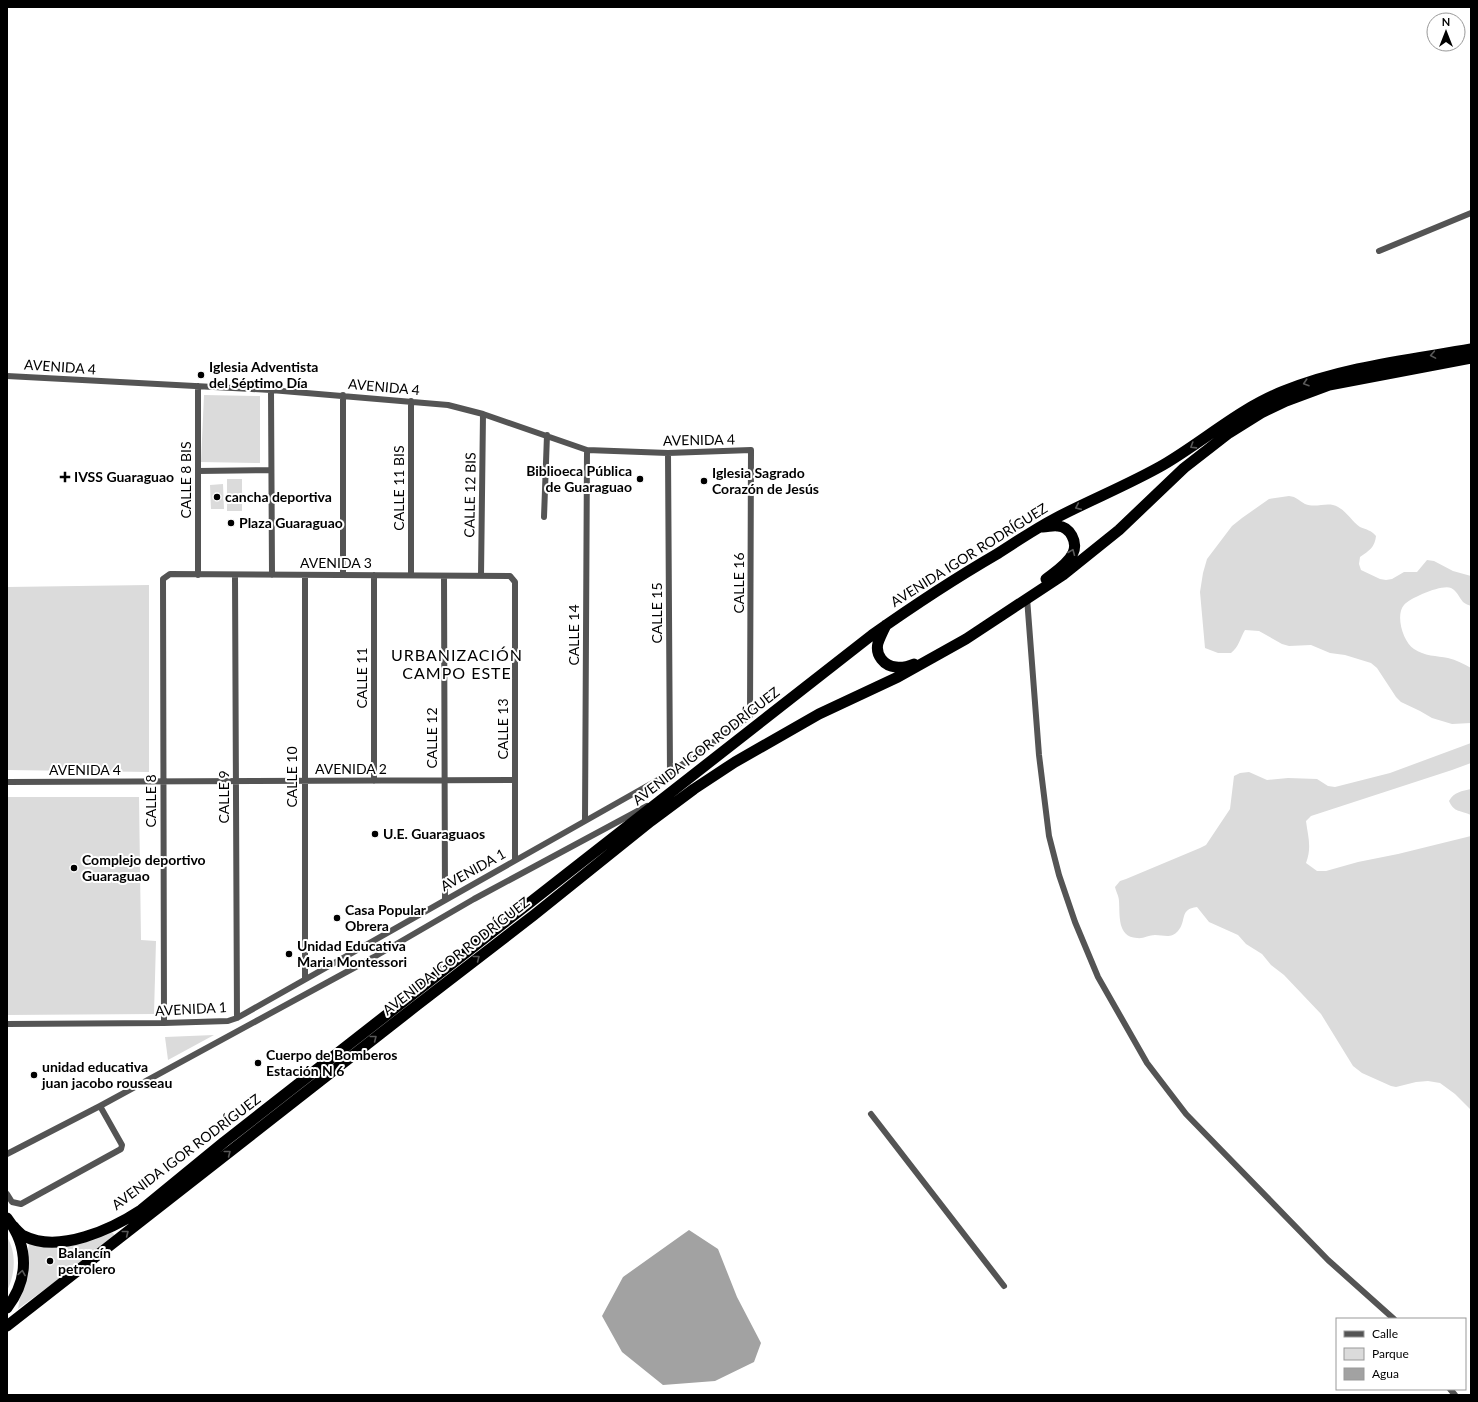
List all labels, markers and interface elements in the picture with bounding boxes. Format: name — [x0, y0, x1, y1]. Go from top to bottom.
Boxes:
north arrow — [1426, 12, 1466, 52]
text: N — [1442, 15, 1450, 28]
one-way arrow — [1429, 351, 1436, 359]
street label: AVENIDA 4 — [24, 356, 97, 377]
place label: Iglesia Adventista del Séptimo Día — [209, 358, 318, 391]
marker: Iglesia Adventista del Séptimo Día — [196, 370, 206, 380]
street label: AVENIDA 4 — [347, 375, 421, 398]
one-way arrow — [1302, 378, 1309, 387]
street label: AVENIDA 4 — [663, 430, 735, 449]
street label: CALLE 8 BIS — [177, 441, 194, 519]
one-way arrow — [1190, 441, 1197, 449]
street label: CALLE 11 BIS — [390, 445, 407, 531]
street label: CALLE 12 BIS — [460, 452, 479, 538]
place label: Biblioeca Pública de Guaraguao — [526, 462, 632, 495]
place label: Iglesia Sagrado Corazón de Jesús — [712, 464, 819, 497]
place label: IVSS Guaraguao — [74, 468, 174, 485]
marker: IVSS Guaraguao — [59, 471, 71, 483]
marker: Biblioeca Pública de Guaraguao — [635, 474, 645, 484]
marker: Iglesia Sagrado Corazón de Jesús — [699, 476, 709, 486]
place label: cancha deportiva — [225, 488, 332, 505]
marker: cancha deportiva — [212, 492, 222, 502]
street label: AVENIDA IGOR RODRÍGUEZ — [887, 499, 1050, 610]
one-way arrow — [1075, 502, 1083, 510]
place label: Plaza Guaraguao — [239, 514, 343, 531]
marker: Plaza Guaraguao — [226, 518, 236, 528]
one-way arrow — [1067, 548, 1075, 556]
street label: CALLE 16 — [730, 552, 747, 614]
street label: AVENIDA 3 — [300, 554, 372, 571]
street label: CALLE 15 — [648, 582, 665, 644]
street label: CALLE 14 — [565, 604, 582, 666]
district label: URBANIZACIÓN CAMPO ESTE — [391, 645, 523, 682]
street label: CALLE 11 — [353, 647, 370, 709]
street label: AVENIDA IGOR RODRÍGUEZ — [629, 683, 783, 808]
street label: CALLE 13 — [494, 698, 511, 760]
street label: CALLE 12 — [423, 707, 440, 769]
street label: CALLE 10 — [283, 746, 300, 808]
street label: AVENIDA 2 — [315, 760, 387, 777]
street label: AVENIDA 4 — [49, 761, 121, 778]
street label: CALLE 9 — [215, 771, 232, 824]
street label: CALLE 8 — [142, 775, 159, 828]
place label: U.E. Guaraguaos — [383, 825, 485, 842]
marker: U.E. Guaraguaos — [370, 829, 380, 839]
street label: AVENIDA 1 — [437, 845, 508, 894]
place label: Complejo deportivo Guaraguao — [82, 851, 206, 884]
marker: Complejo deportivo Guaraguao — [69, 863, 79, 873]
street label: AVENIDA IGOR RODRÍGUEZ — [379, 893, 533, 1018]
place label: Casa Popular Obrera — [345, 901, 427, 934]
marker: Casa Popular Obrera — [332, 913, 342, 923]
place label: Unidad Educativa Maria Montessori — [297, 937, 407, 970]
marker: Unidad Educativa Maria Montessori — [284, 949, 294, 959]
one-way arrow — [473, 956, 480, 963]
street label: AVENIDA 1 — [155, 998, 227, 1019]
one-way arrow — [370, 1036, 377, 1043]
place label: Cuerpo de Bomberos Estación N 6 — [266, 1046, 398, 1079]
place label: unidad educativa juan jacobo rousseau — [41, 1058, 172, 1091]
marker: Cuerpo de Bomberos Estación N 6 — [253, 1058, 263, 1068]
marker: unidad educativa juan jacobo rousseau — [29, 1070, 39, 1080]
street label: AVENIDA IGOR RODRÍGUEZ — [108, 1090, 263, 1213]
one-way arrow — [224, 1150, 231, 1157]
one-way arrow — [122, 1231, 129, 1238]
place label: Balancín petrolero — [58, 1244, 116, 1277]
marker: Balancín petrolero — [45, 1256, 55, 1266]
one-way arrow — [18, 1270, 26, 1276]
legend — [1336, 1318, 1466, 1390]
text: Calle — [1372, 1326, 1398, 1341]
text: Parque — [1372, 1346, 1409, 1361]
text: Agua — [1372, 1366, 1399, 1381]

